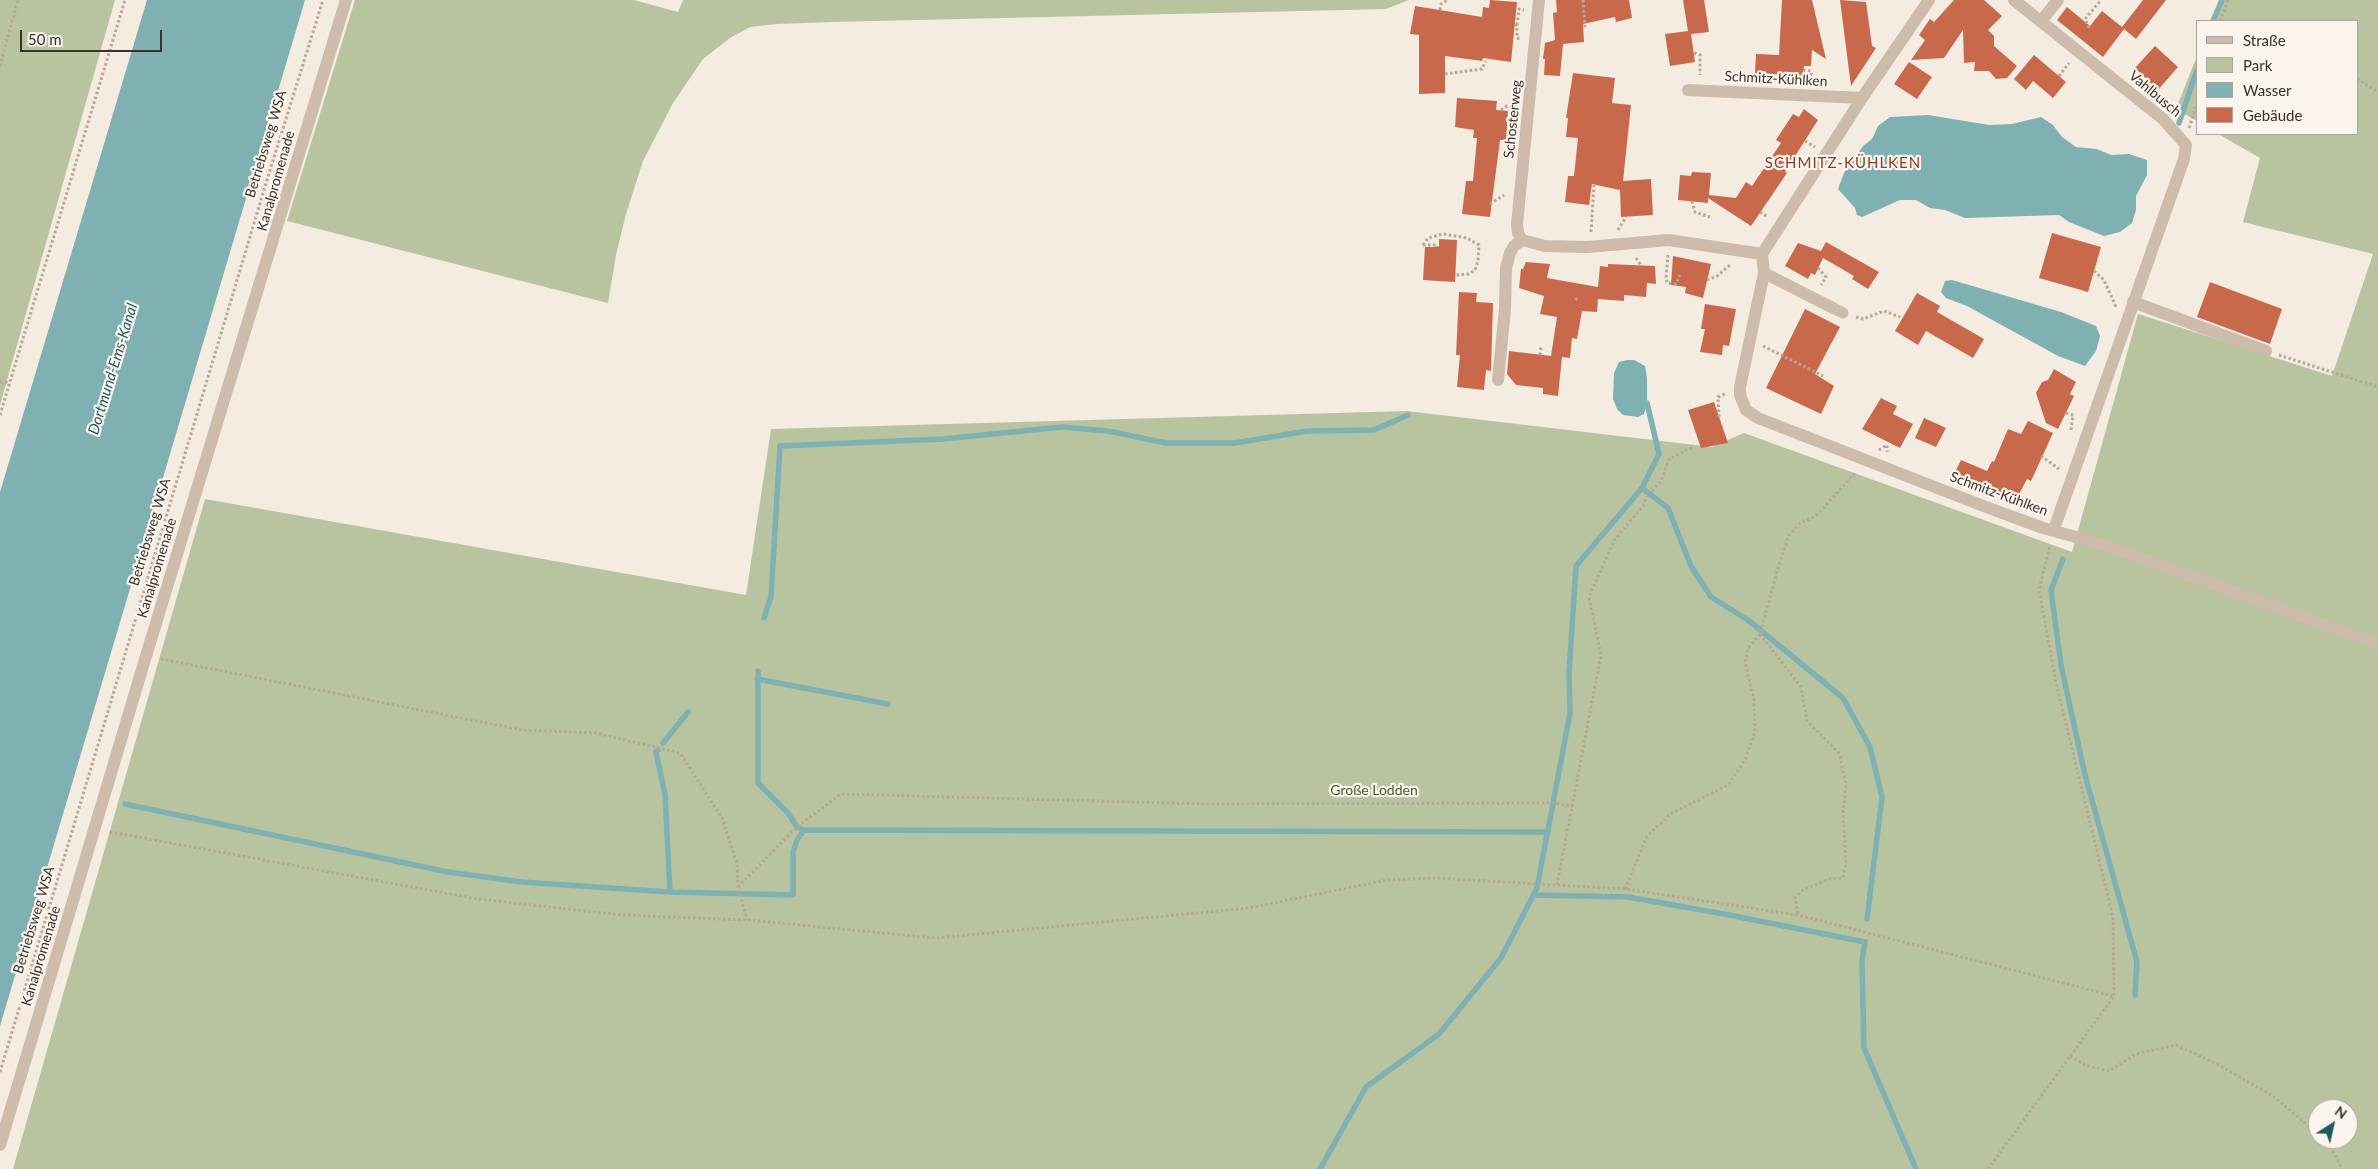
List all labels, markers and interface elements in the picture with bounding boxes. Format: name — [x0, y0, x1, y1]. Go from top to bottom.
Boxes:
scale bar — [22, 20, 165, 52]
legend — [2196, 20, 2358, 135]
text: 50 m — [28, 30, 62, 48]
text: Straße — [2243, 31, 2286, 49]
text: Park — [2243, 56, 2272, 74]
street label: Vahlbusch — [2126, 67, 2184, 121]
street label: Schmitz-Kühlken — [1724, 68, 1828, 90]
street label: Schosterweg — [1501, 79, 1525, 159]
text: Wasser — [2243, 81, 2292, 99]
street label: Betriebsweg WSA — [242, 88, 290, 200]
text: Gebäude — [2243, 106, 2302, 124]
street label: Kanalpromenade — [254, 129, 298, 233]
district label: SCHMITZ-KÜHLKEN — [1763, 154, 1923, 172]
water label: Dortmund-Ems-Kanal — [84, 301, 142, 437]
street label: Schmitz-Kühlken — [1948, 468, 2050, 520]
street label: Betriebsweg WSA — [126, 476, 174, 588]
street label: Kanalpromenade — [134, 516, 180, 620]
park label: Große Lodden — [1330, 782, 1418, 798]
street label: Betriebsweg WSA — [10, 864, 58, 976]
street label: Kanalpromenade — [18, 904, 64, 1008]
north arrow — [2308, 1099, 2358, 1149]
text: N — [2332, 1102, 2351, 1122]

